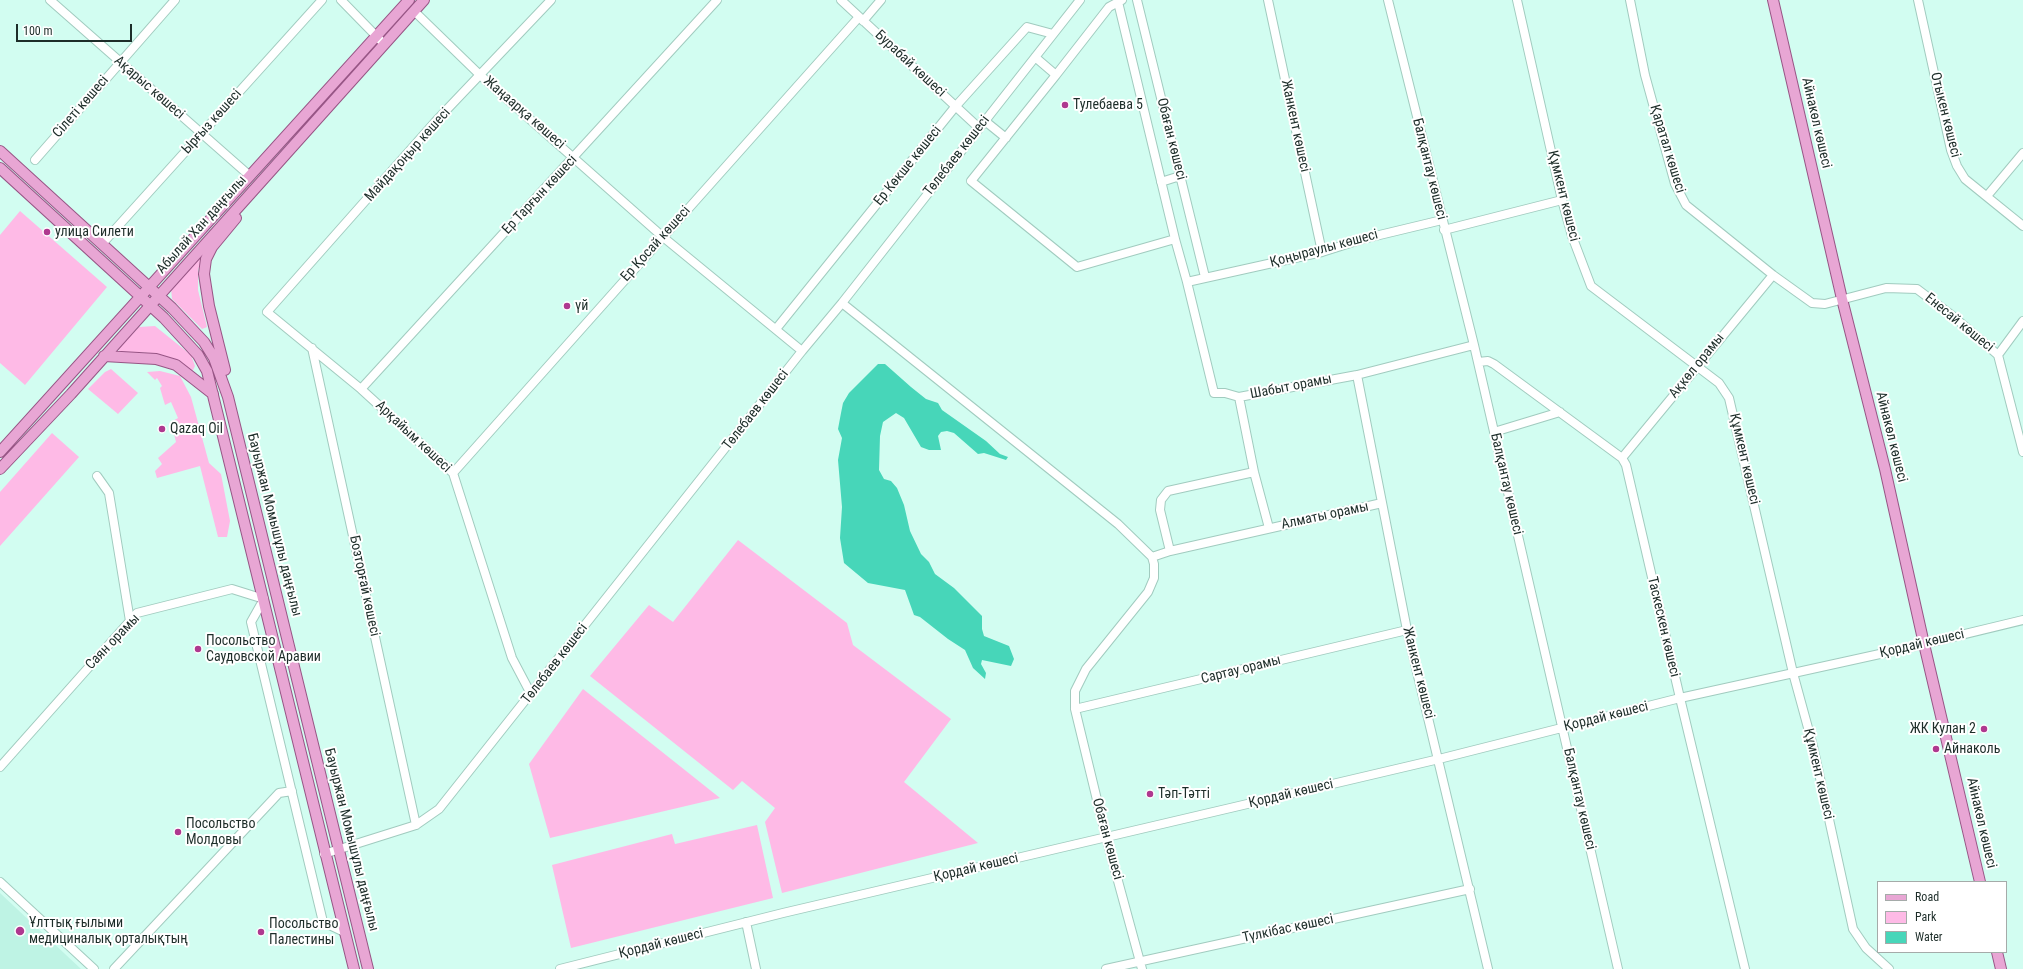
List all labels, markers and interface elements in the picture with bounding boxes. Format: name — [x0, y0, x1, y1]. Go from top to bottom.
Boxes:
scale bar — [18, 16, 134, 42]
text: 100 m — [23, 24, 53, 38]
street label: Бурабай көшесі — [871, 27, 949, 101]
street label: Ақарыс көшесі — [110, 53, 188, 123]
street label: Отыкен көшесі — [1926, 71, 1964, 159]
street label: Сілеті көшесі — [49, 72, 113, 142]
street label: Жаңаарқа көшесі — [480, 73, 568, 153]
street label: Айнакөл көшесі — [1797, 76, 1835, 170]
street label: Жанкент көшесі — [1277, 78, 1313, 174]
street label: Ырғыз көшесі — [179, 86, 245, 158]
street label: Обаған көшесі — [1153, 96, 1189, 182]
place label: Тулебаева 5 — [1073, 97, 1143, 113]
marker: Тулебаева 5 — [1060, 100, 1070, 110]
street label: Қаратал көшесі — [1646, 103, 1688, 195]
street label: Майдақоңыр көшесі — [362, 105, 454, 205]
street label: Төлебаев көшесі — [920, 112, 994, 200]
street label: Балқантау көшесі — [1408, 117, 1450, 221]
street label: Ер Көкше көшесі — [871, 123, 945, 209]
street label: Құмкент көшесі — [1544, 149, 1582, 243]
street label: Ер Тарғын көшесі — [499, 152, 581, 238]
street label: Абылай Хан даңғылы — [153, 172, 251, 278]
street label: Ер Қосай көшесі — [618, 203, 694, 285]
place label: улица Силети — [55, 224, 134, 240]
street label: Қоңыраулы көшесі — [1268, 226, 1380, 272]
marker: улица Силети — [42, 227, 52, 237]
street label: Енесай көшесі — [1921, 290, 1997, 356]
place label: үй — [575, 298, 588, 314]
marker: үй — [562, 301, 572, 311]
street label: Ақкөл орамы — [1666, 330, 1728, 402]
street label: Төлебаев көшесі — [719, 366, 793, 454]
street label: Шабыт орамы — [1249, 371, 1333, 403]
street label: Айнакөл көшесі — [1872, 390, 1910, 484]
street label: Арқайым көшесі — [372, 398, 454, 476]
street label: Құмкент көшесі — [1725, 412, 1763, 506]
place label: Qazaq Oil — [170, 421, 223, 437]
marker: Qazaq Oil — [157, 424, 167, 434]
street label: Балқантау көшесі — [1486, 431, 1526, 537]
street label: Бауыржан Момышұлы даңғылы — [243, 432, 305, 618]
street label: Алматы орамы — [1280, 499, 1370, 533]
street label: Бозторғай көшесі — [345, 534, 383, 638]
street label: Таскескен көшесі — [1643, 575, 1683, 679]
street label: Саян орамы — [82, 611, 144, 673]
street label: Төлебаев көшесі — [518, 620, 592, 708]
street label: Жанкент көшесі — [1398, 625, 1438, 721]
street label: Қордай көшесі — [1878, 626, 1966, 662]
place label: Посольство Саудовской Аравии — [206, 633, 321, 666]
marker: Посольство Саудовской Аравии — [193, 644, 203, 654]
street label: Сартау орамы — [1199, 652, 1283, 688]
street label: Қордай көшесі — [1562, 698, 1650, 736]
place label: ЖК Кулан 2 — [1910, 721, 1976, 737]
marker: ЖК Кулан 2 — [1979, 724, 1989, 734]
street label: Құмкент көшесі — [1799, 727, 1837, 821]
place label: Айнаколь — [1944, 741, 2000, 757]
marker: Айнаколь — [1931, 744, 1941, 754]
street label: Балқантау көшесі — [1559, 746, 1599, 852]
street label: Бауыржан Момышұлы даңғылы — [320, 747, 382, 933]
street label: Қордай көшесі — [1247, 776, 1335, 812]
street label: Айнакөл көшесі — [1962, 776, 2000, 870]
place label: Тәп-Тәтті — [1158, 786, 1210, 802]
marker: Тәп-Тәтті — [1145, 789, 1155, 799]
street label: Обаған көшесі — [1088, 796, 1126, 882]
place label: Посольство Молдовы — [186, 816, 255, 848]
marker: Посольство Молдовы — [173, 827, 183, 837]
street label: Қордай көшесі — [932, 850, 1020, 886]
legend — [1877, 881, 2007, 953]
text: Road — [1915, 890, 1939, 904]
text: Park — [1915, 910, 1936, 924]
street label: Түлкібас көшесі — [1241, 911, 1335, 947]
place label: Ұлттық ғылыми медициналық орталықтың — [29, 915, 188, 948]
place label: Посольство Палестины — [269, 916, 338, 948]
marker: Ұлттық ғылыми медициналық орталықтың — [14, 925, 26, 937]
street label: Қордай көшесі — [617, 925, 705, 963]
marker: Посольство Палестины — [256, 927, 266, 937]
text: Water — [1915, 930, 1943, 944]

